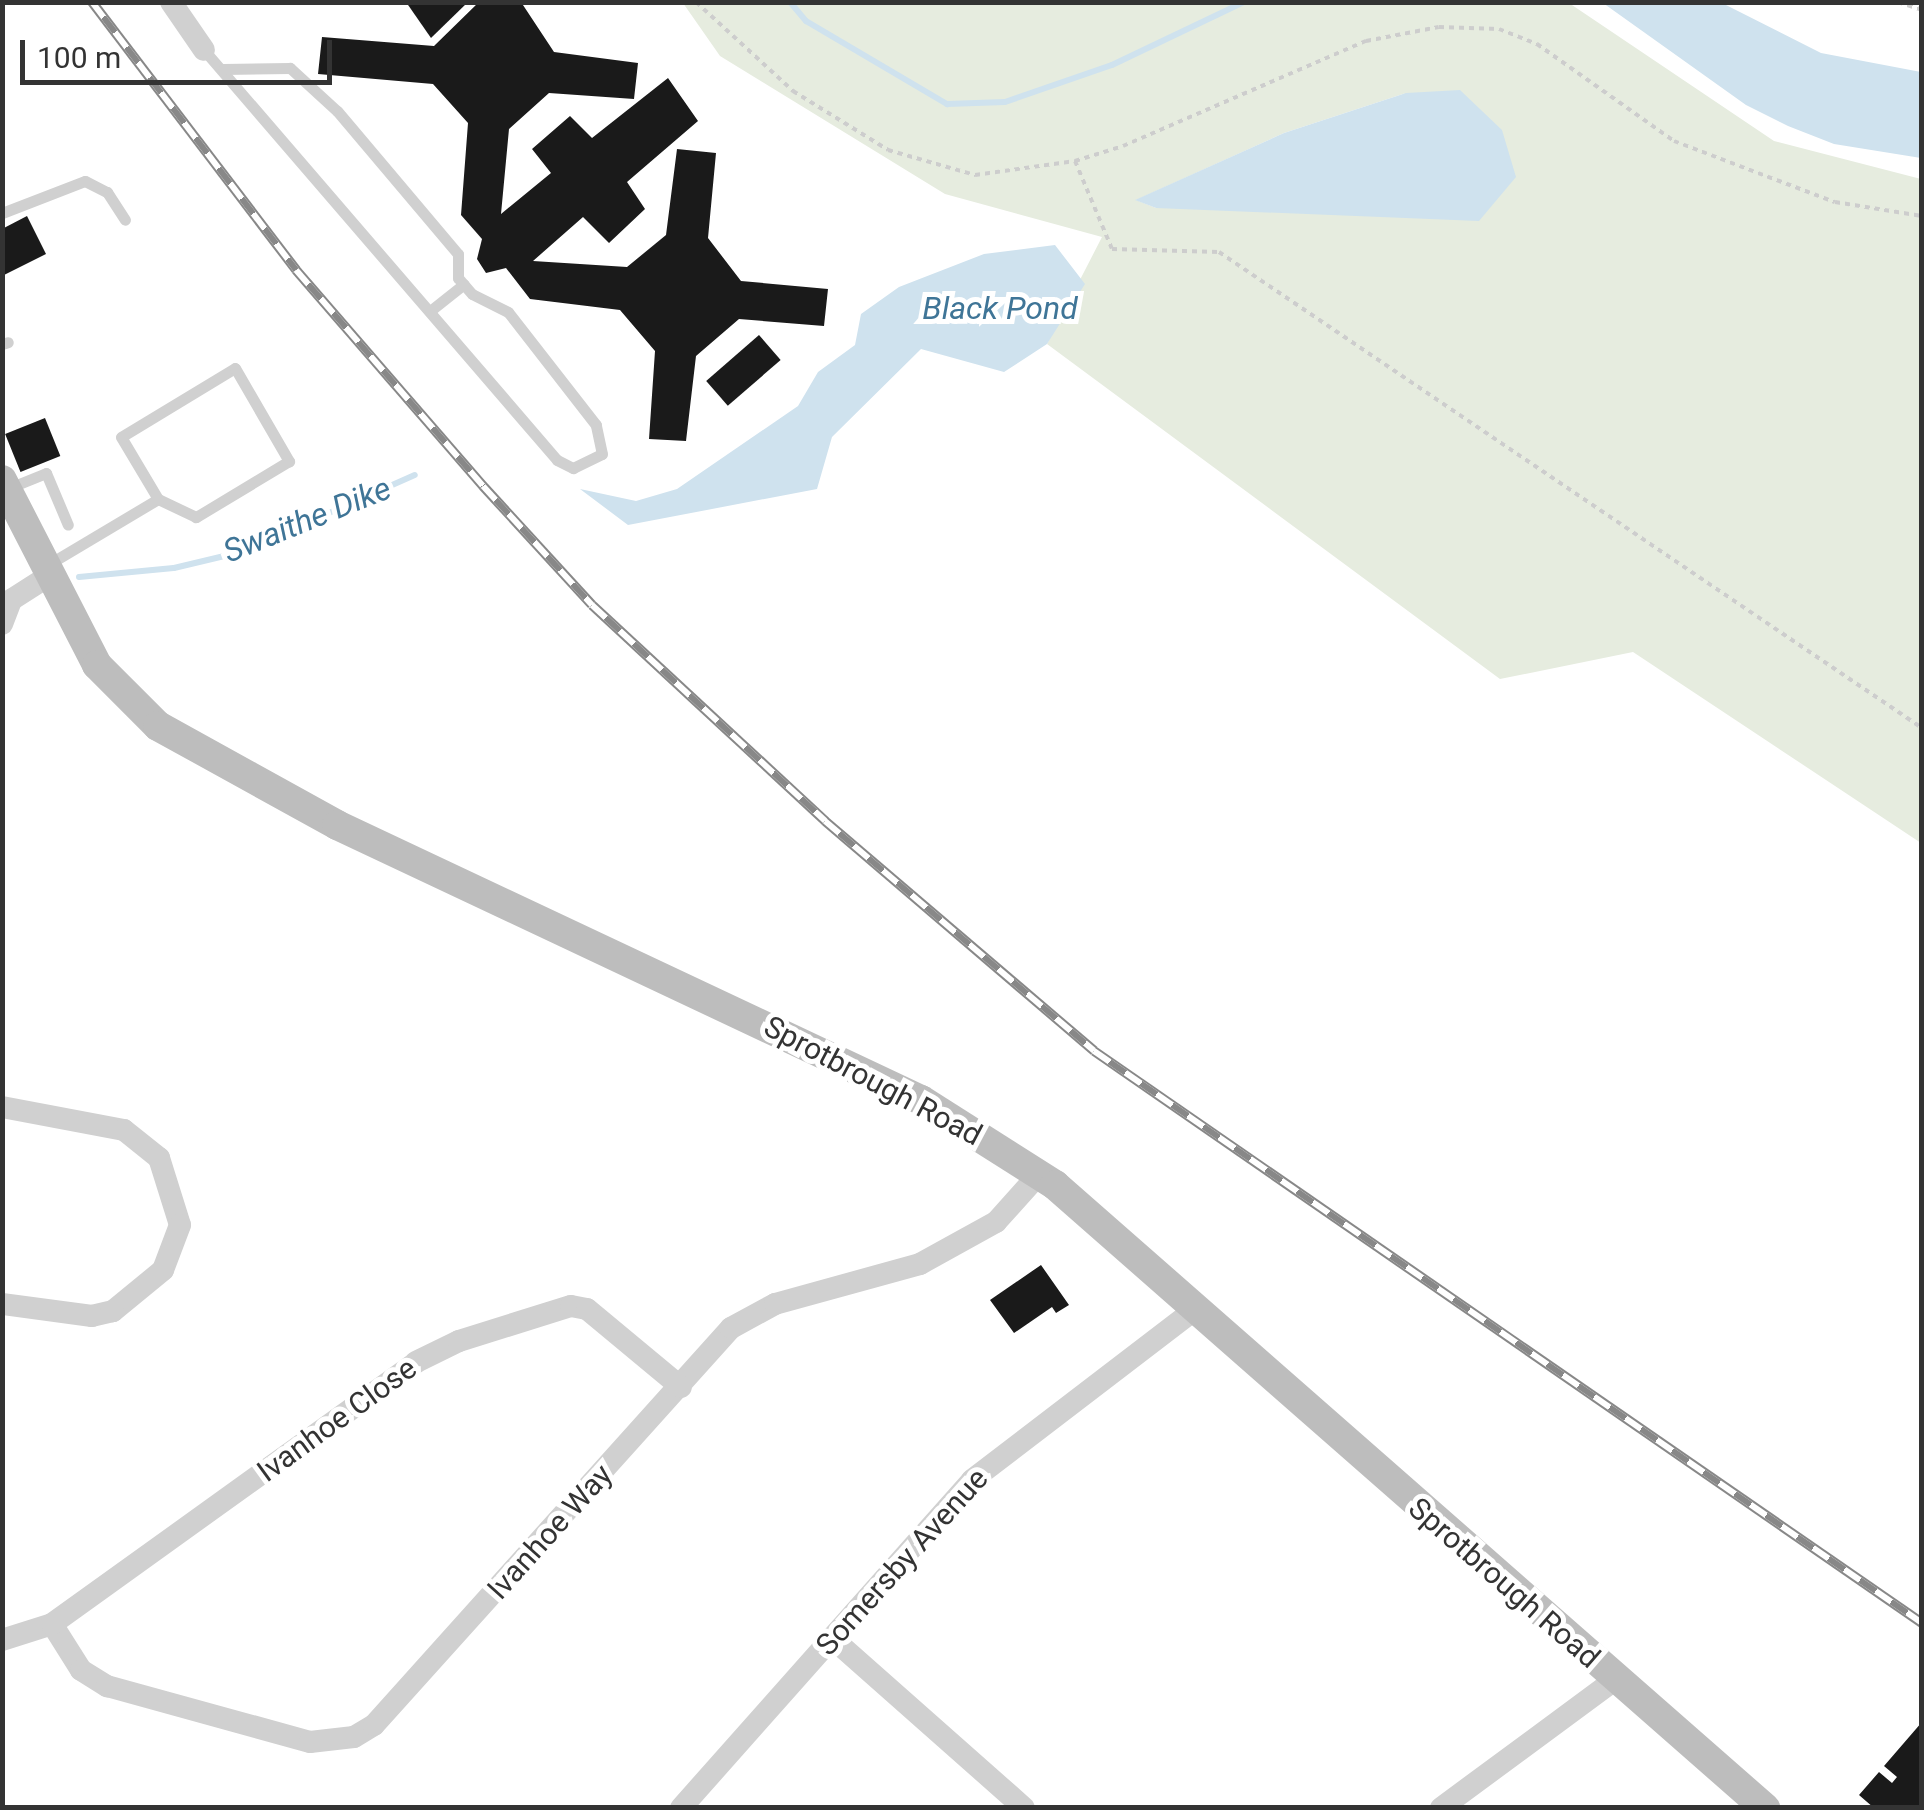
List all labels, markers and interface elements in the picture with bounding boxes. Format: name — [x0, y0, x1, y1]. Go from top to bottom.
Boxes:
scale bar — [25, 20, 338, 82]
text: 100 m — [37, 40, 121, 75]
water label: Black Pond — [922, 289, 1078, 327]
water label: Swaithe Dike — [217, 469, 397, 571]
street label: Sprotbrough Road — [758, 1008, 988, 1154]
street label: Ivanhoe Close — [251, 1350, 423, 1490]
street label: Ivanhoe Way — [480, 1457, 620, 1607]
street label: Somersby Avenue — [809, 1461, 995, 1663]
street label: Sprotbrough Road — [1401, 1490, 1607, 1676]

